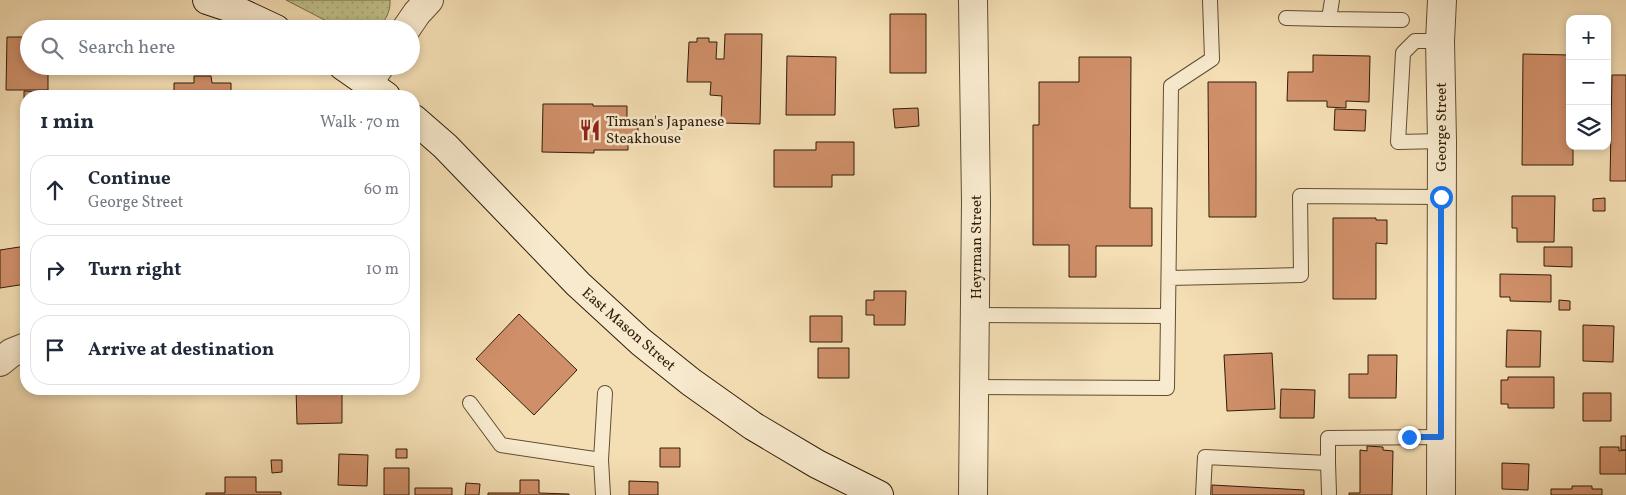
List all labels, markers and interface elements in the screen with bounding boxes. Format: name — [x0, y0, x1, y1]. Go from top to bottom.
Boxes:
map controls — [1566, 15, 1611, 150]
button: + — [1566, 15, 1611, 60]
search box — [20, 20, 420, 75]
icon: search — [38, 34, 66, 62]
text: Search here — [78, 35, 175, 61]
button: − — [1566, 60, 1611, 105]
street label: George Street — [1432, 82, 1453, 172]
button: layers — [1566, 105, 1611, 150]
text: 1 min — [40, 108, 94, 137]
text: Walk · 70 m — [320, 112, 400, 134]
place label: Timsan's Japanese Steakhouse — [606, 112, 724, 150]
restaurant icon: Timsan's Japanese Steakhouse — [577, 117, 603, 143]
text: Continue — [88, 166, 171, 192]
icon: ahead — [41, 176, 69, 204]
text: 60 m — [364, 179, 399, 201]
route start — [1430, 186, 1453, 209]
text: George Street — [88, 192, 183, 214]
street label: Heyrman Street — [967, 195, 988, 299]
icon: right — [41, 256, 69, 284]
text: Turn right — [88, 257, 181, 283]
text: 10 m — [366, 259, 399, 281]
street label: East Mason Street — [576, 283, 680, 377]
icon: arrive — [41, 336, 69, 364]
text: Arrive at destination — [88, 337, 274, 363]
route end — [1398, 426, 1421, 449]

